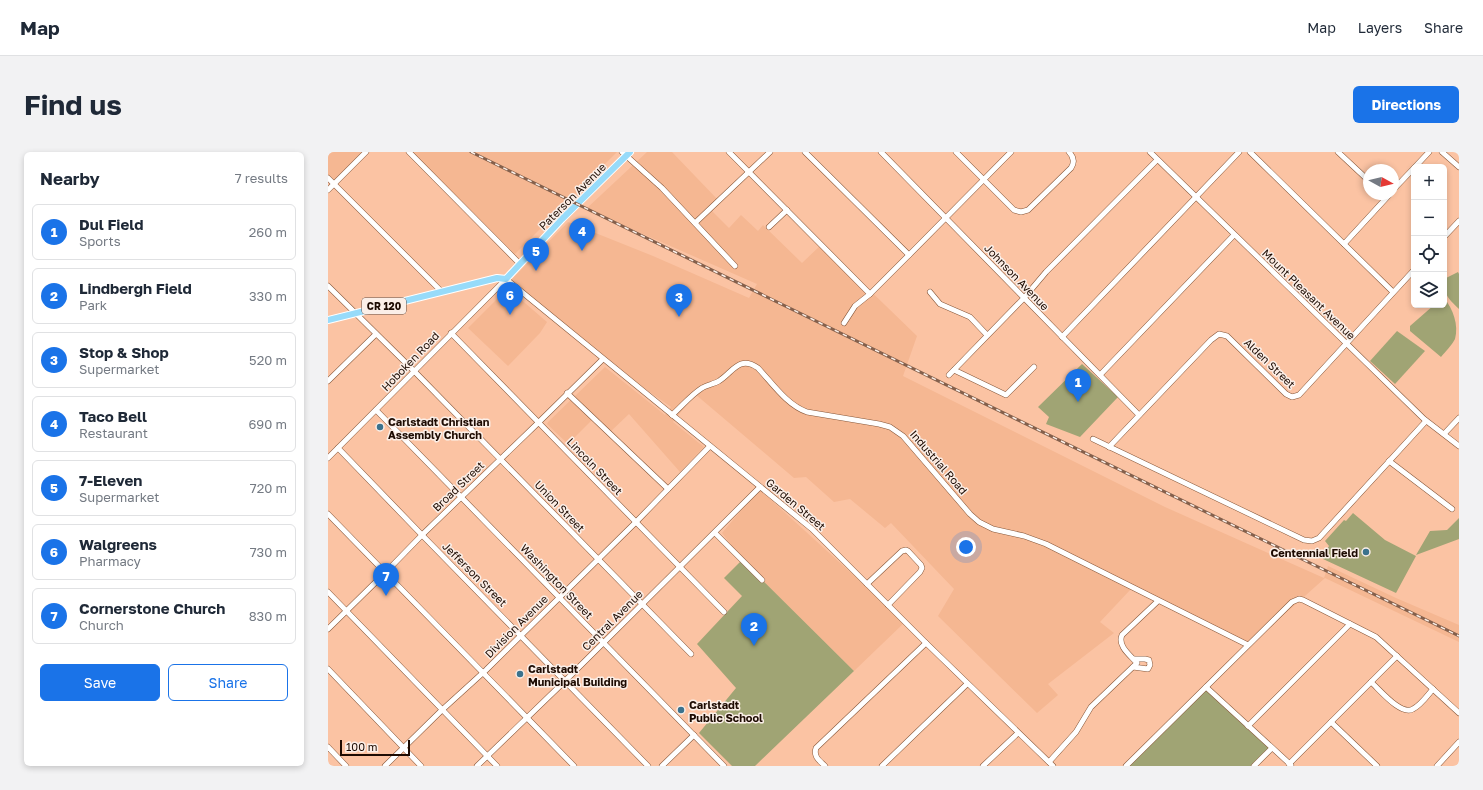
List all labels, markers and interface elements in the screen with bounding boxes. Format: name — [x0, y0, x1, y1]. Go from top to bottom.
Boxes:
text: Map — [20, 16, 60, 39]
text: Map — [1307, 19, 1336, 36]
text: Layers — [1358, 19, 1402, 36]
text: Share — [1424, 19, 1463, 36]
button: Directions — [1353, 86, 1459, 123]
text: Find us — [24, 88, 122, 121]
street label: Paterson Avenue — [536, 160, 608, 232]
north arrow — [1363, 164, 1399, 200]
map controls — [1411, 164, 1447, 308]
button: + — [1411, 164, 1447, 200]
text: Nearby — [40, 168, 100, 189]
text: 7 results — [235, 170, 288, 186]
button: − — [1411, 200, 1447, 236]
text: Dul Field — [79, 215, 144, 233]
pin: 4 — [569, 218, 595, 251]
text: 1 — [51, 224, 57, 240]
text: 260 m — [249, 224, 287, 240]
text: Sports — [79, 233, 121, 249]
button: locate — [1411, 236, 1447, 272]
pin: 5 — [523, 238, 549, 271]
street label: Johnson Avenue — [982, 241, 1052, 313]
street label: Mount Pleasant Avenue — [1260, 246, 1358, 342]
button: layers — [1411, 272, 1447, 308]
text: Lindbergh Field — [79, 279, 192, 297]
pin: 6 — [497, 282, 523, 315]
pin: 3 — [666, 284, 692, 317]
text: 2 — [50, 288, 58, 304]
text: 330 m — [249, 288, 287, 304]
text: Park — [79, 297, 107, 313]
road number: CR 120 — [362, 298, 406, 314]
street label: Hoboken Road — [379, 329, 441, 393]
street label: Alden Street — [1242, 335, 1298, 391]
text: Stop & Shop — [79, 343, 169, 361]
text: 3 — [50, 352, 58, 368]
text: 520 m — [249, 352, 287, 368]
text: Supermarket — [79, 361, 160, 377]
pin: 1 — [1065, 369, 1091, 402]
text: Taco Bell — [79, 407, 147, 425]
place label: Carlstadt Christian Assembly Church — [388, 415, 490, 441]
text: 4 — [50, 416, 58, 432]
text: 690 m — [248, 416, 287, 432]
marker: Carlstadt Christian Assembly Church — [375, 422, 385, 432]
text: Restaurant — [79, 425, 148, 441]
street label: Industrial Road — [908, 427, 970, 497]
street label: Lincoln Street — [565, 435, 625, 497]
street label: Broad Street — [430, 458, 486, 514]
text: 7-Eleven — [79, 471, 142, 489]
street label: Garden Street — [764, 475, 828, 533]
street label: Union Street — [532, 478, 588, 534]
text: 5 — [50, 480, 58, 496]
text: 720 m — [250, 480, 287, 496]
text: Supermarket — [79, 489, 160, 505]
text: Walgreens — [79, 535, 157, 553]
your location — [956, 537, 976, 557]
street label: Jefferson Street — [440, 539, 510, 609]
street label: Washington Street — [518, 541, 596, 621]
text: 6 — [50, 544, 58, 560]
text: 730 m — [250, 544, 287, 560]
place label: Centennial Field — [1271, 546, 1358, 559]
marker: Centennial Field — [1361, 547, 1371, 557]
text: Pharmacy — [79, 553, 141, 569]
pin: 7 — [373, 563, 399, 596]
street label: Central Avenue — [579, 587, 645, 653]
street label: Division Avenue — [482, 592, 550, 660]
text: Cornerstone Church — [79, 599, 225, 617]
text: 7 — [50, 608, 58, 624]
text: 830 m — [249, 608, 287, 624]
pin: 2 — [741, 613, 767, 646]
text: Church — [79, 617, 124, 633]
place label: Carlstadt Municipal Building — [528, 662, 627, 688]
button: Save — [40, 664, 160, 701]
button: Share — [168, 664, 288, 701]
marker: Carlstadt Municipal Building — [515, 669, 525, 679]
place label: Carlstadt Public School — [689, 698, 763, 724]
marker: Carlstadt Public School — [676, 705, 686, 715]
scale bar — [340, 738, 410, 757]
text: 100 m — [346, 740, 377, 753]

